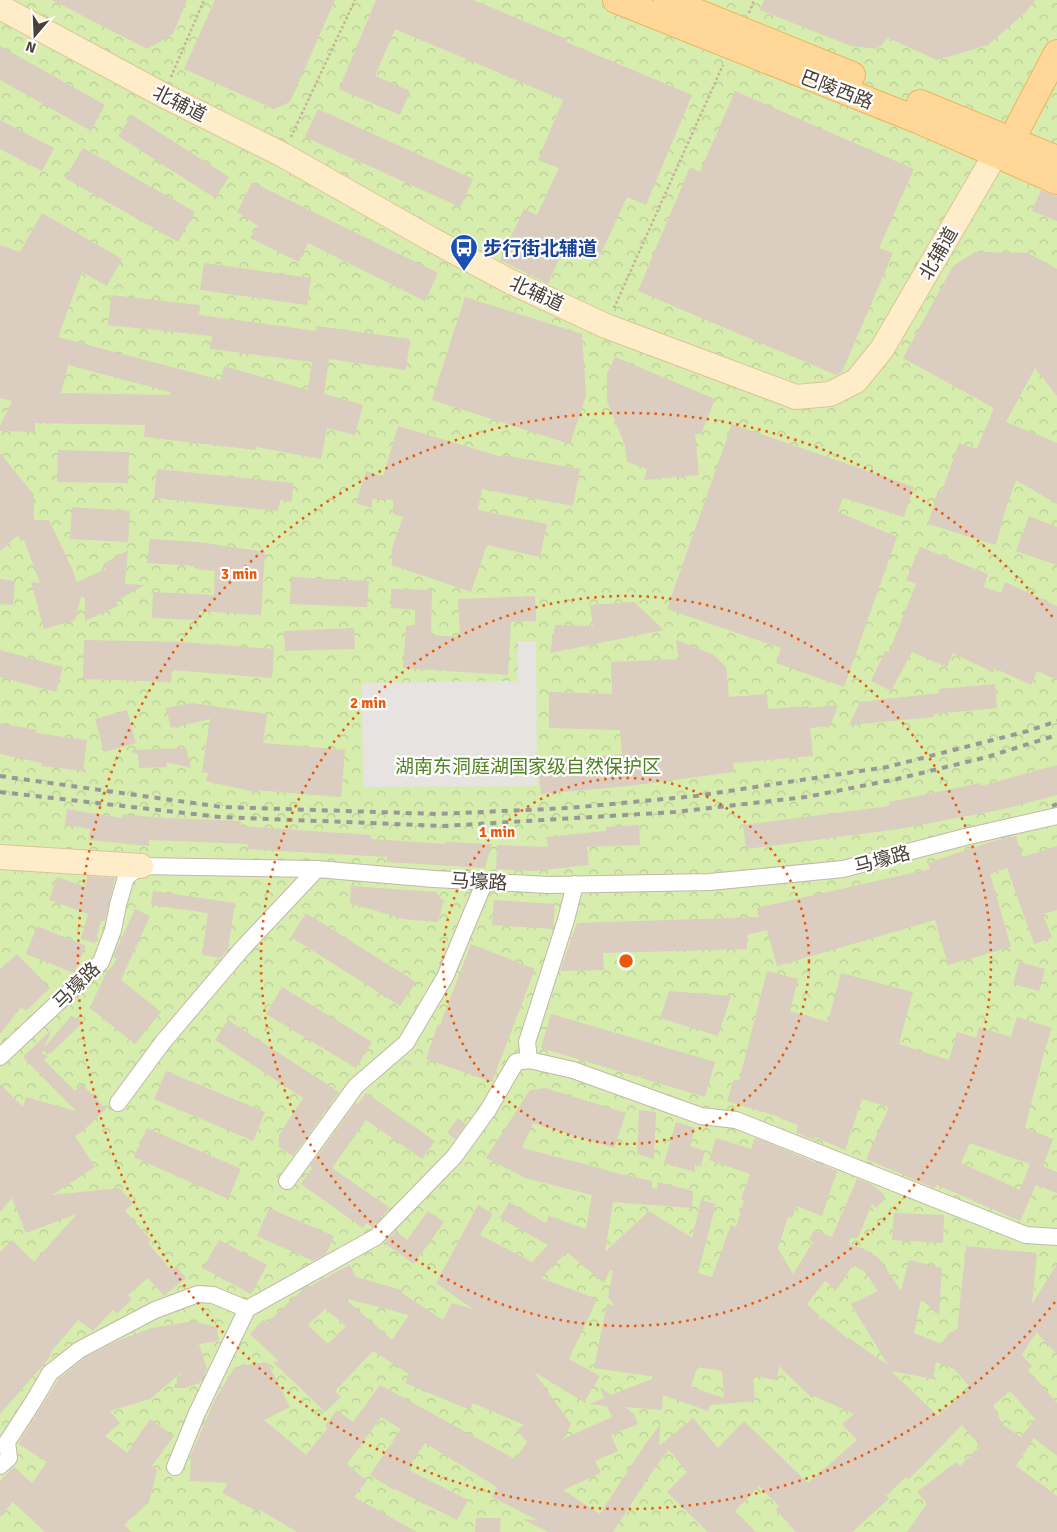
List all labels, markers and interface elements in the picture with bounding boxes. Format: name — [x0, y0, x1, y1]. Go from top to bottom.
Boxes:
north arrow — [10, 10, 60, 60]
text: N — [24, 37, 38, 56]
street label: 巴陵西路 — [797, 65, 876, 115]
street label: 北辅道 — [149, 80, 210, 128]
street label: 北辅道 — [914, 223, 964, 284]
bus stop icon: 步行街北辅道 — [449, 233, 479, 272]
place label: 步行街北辅道 — [483, 237, 597, 261]
street label: 北辅道 — [506, 271, 567, 317]
text: 3 min — [221, 565, 257, 583]
text: 2 min — [350, 694, 386, 712]
park label: 湖南东洞庭湖国家级自然保护区 — [395, 755, 661, 779]
text: 1 min — [479, 823, 515, 841]
street label: 马壕路 — [852, 841, 913, 879]
street label: 马壕路 — [450, 869, 508, 895]
centre of rings — [617, 952, 635, 970]
street label: 马壕路 — [48, 957, 105, 1014]

